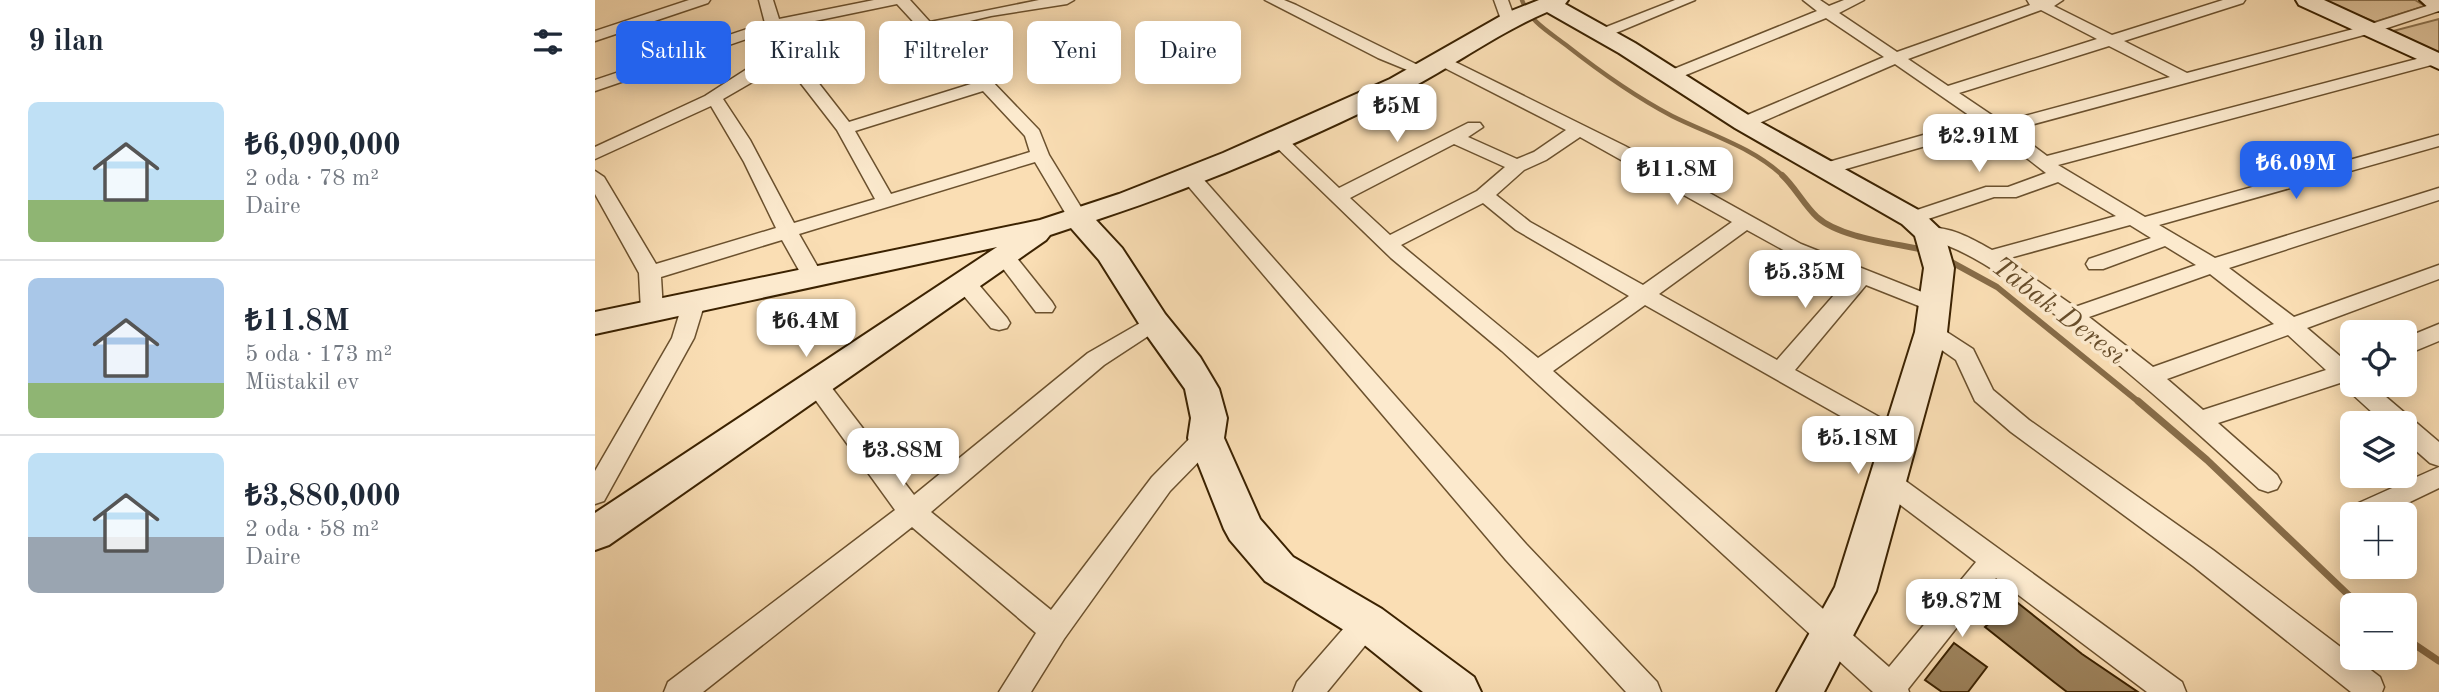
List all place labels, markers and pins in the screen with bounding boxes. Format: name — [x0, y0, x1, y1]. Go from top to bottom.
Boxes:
pin: ₺5M — [1363, 85, 1431, 144]
pin: ₺2.91M — [1922, 114, 2036, 174]
pin: ₺6.09M — [2239, 142, 2353, 201]
pin: ₺11.8M — [1620, 148, 1734, 207]
pin: ₺5.35M — [1748, 250, 1862, 310]
pin: ₺6.4M — [757, 300, 855, 359]
pin: ₺5.18M — [1801, 416, 1915, 476]
pin: ₺3.88M — [846, 428, 960, 488]
pin: ₺9.87M — [1905, 580, 2019, 639]

